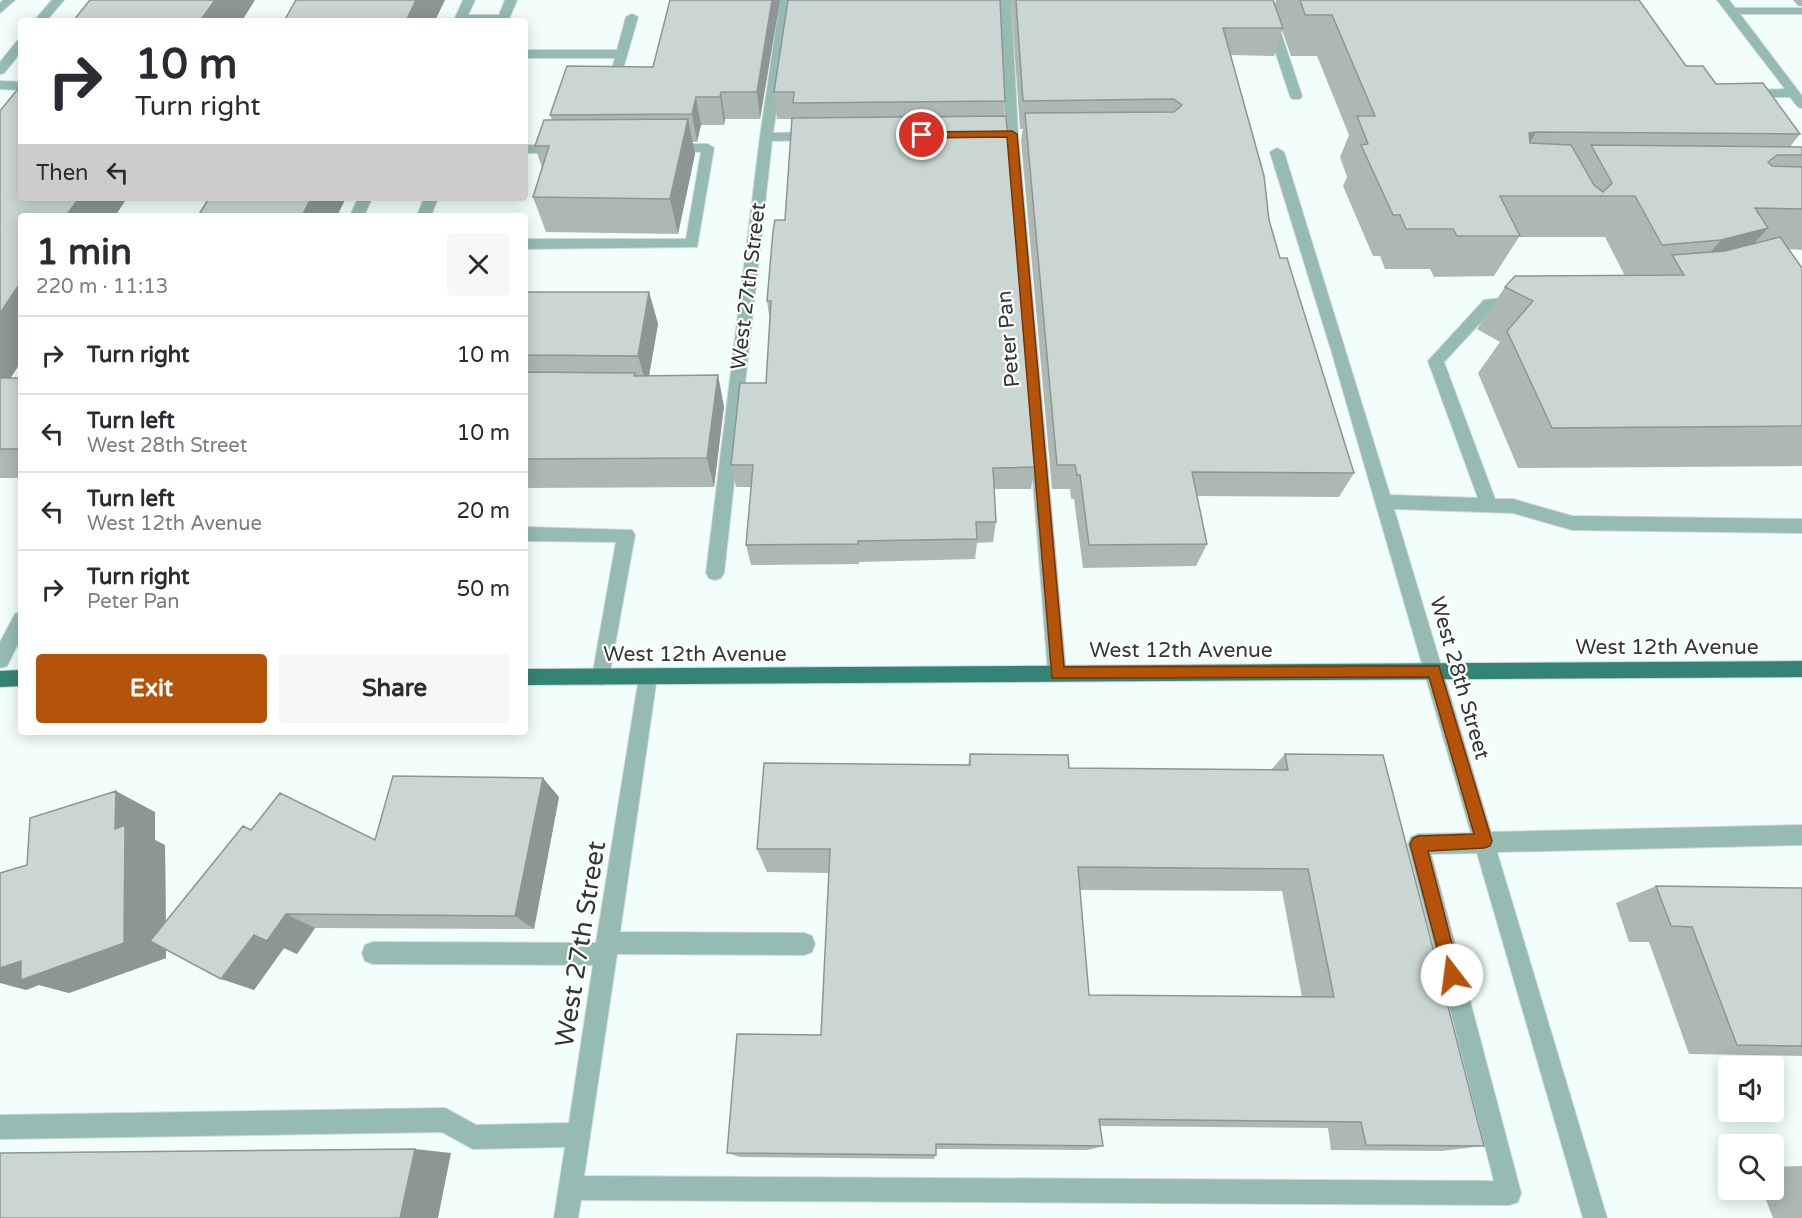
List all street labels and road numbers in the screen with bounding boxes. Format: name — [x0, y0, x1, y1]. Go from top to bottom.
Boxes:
street label: West 27th Street — [726, 201, 771, 371]
street label: Peter Pan — [992, 289, 1025, 388]
street label: West 28th Street — [1424, 594, 1495, 762]
street label: West 12th Avenue — [1575, 635, 1759, 660]
street label: West 12th Avenue — [1089, 638, 1273, 663]
street label: West 12th Avenue — [603, 642, 787, 667]
street label: West 27th Street — [549, 839, 612, 1049]

